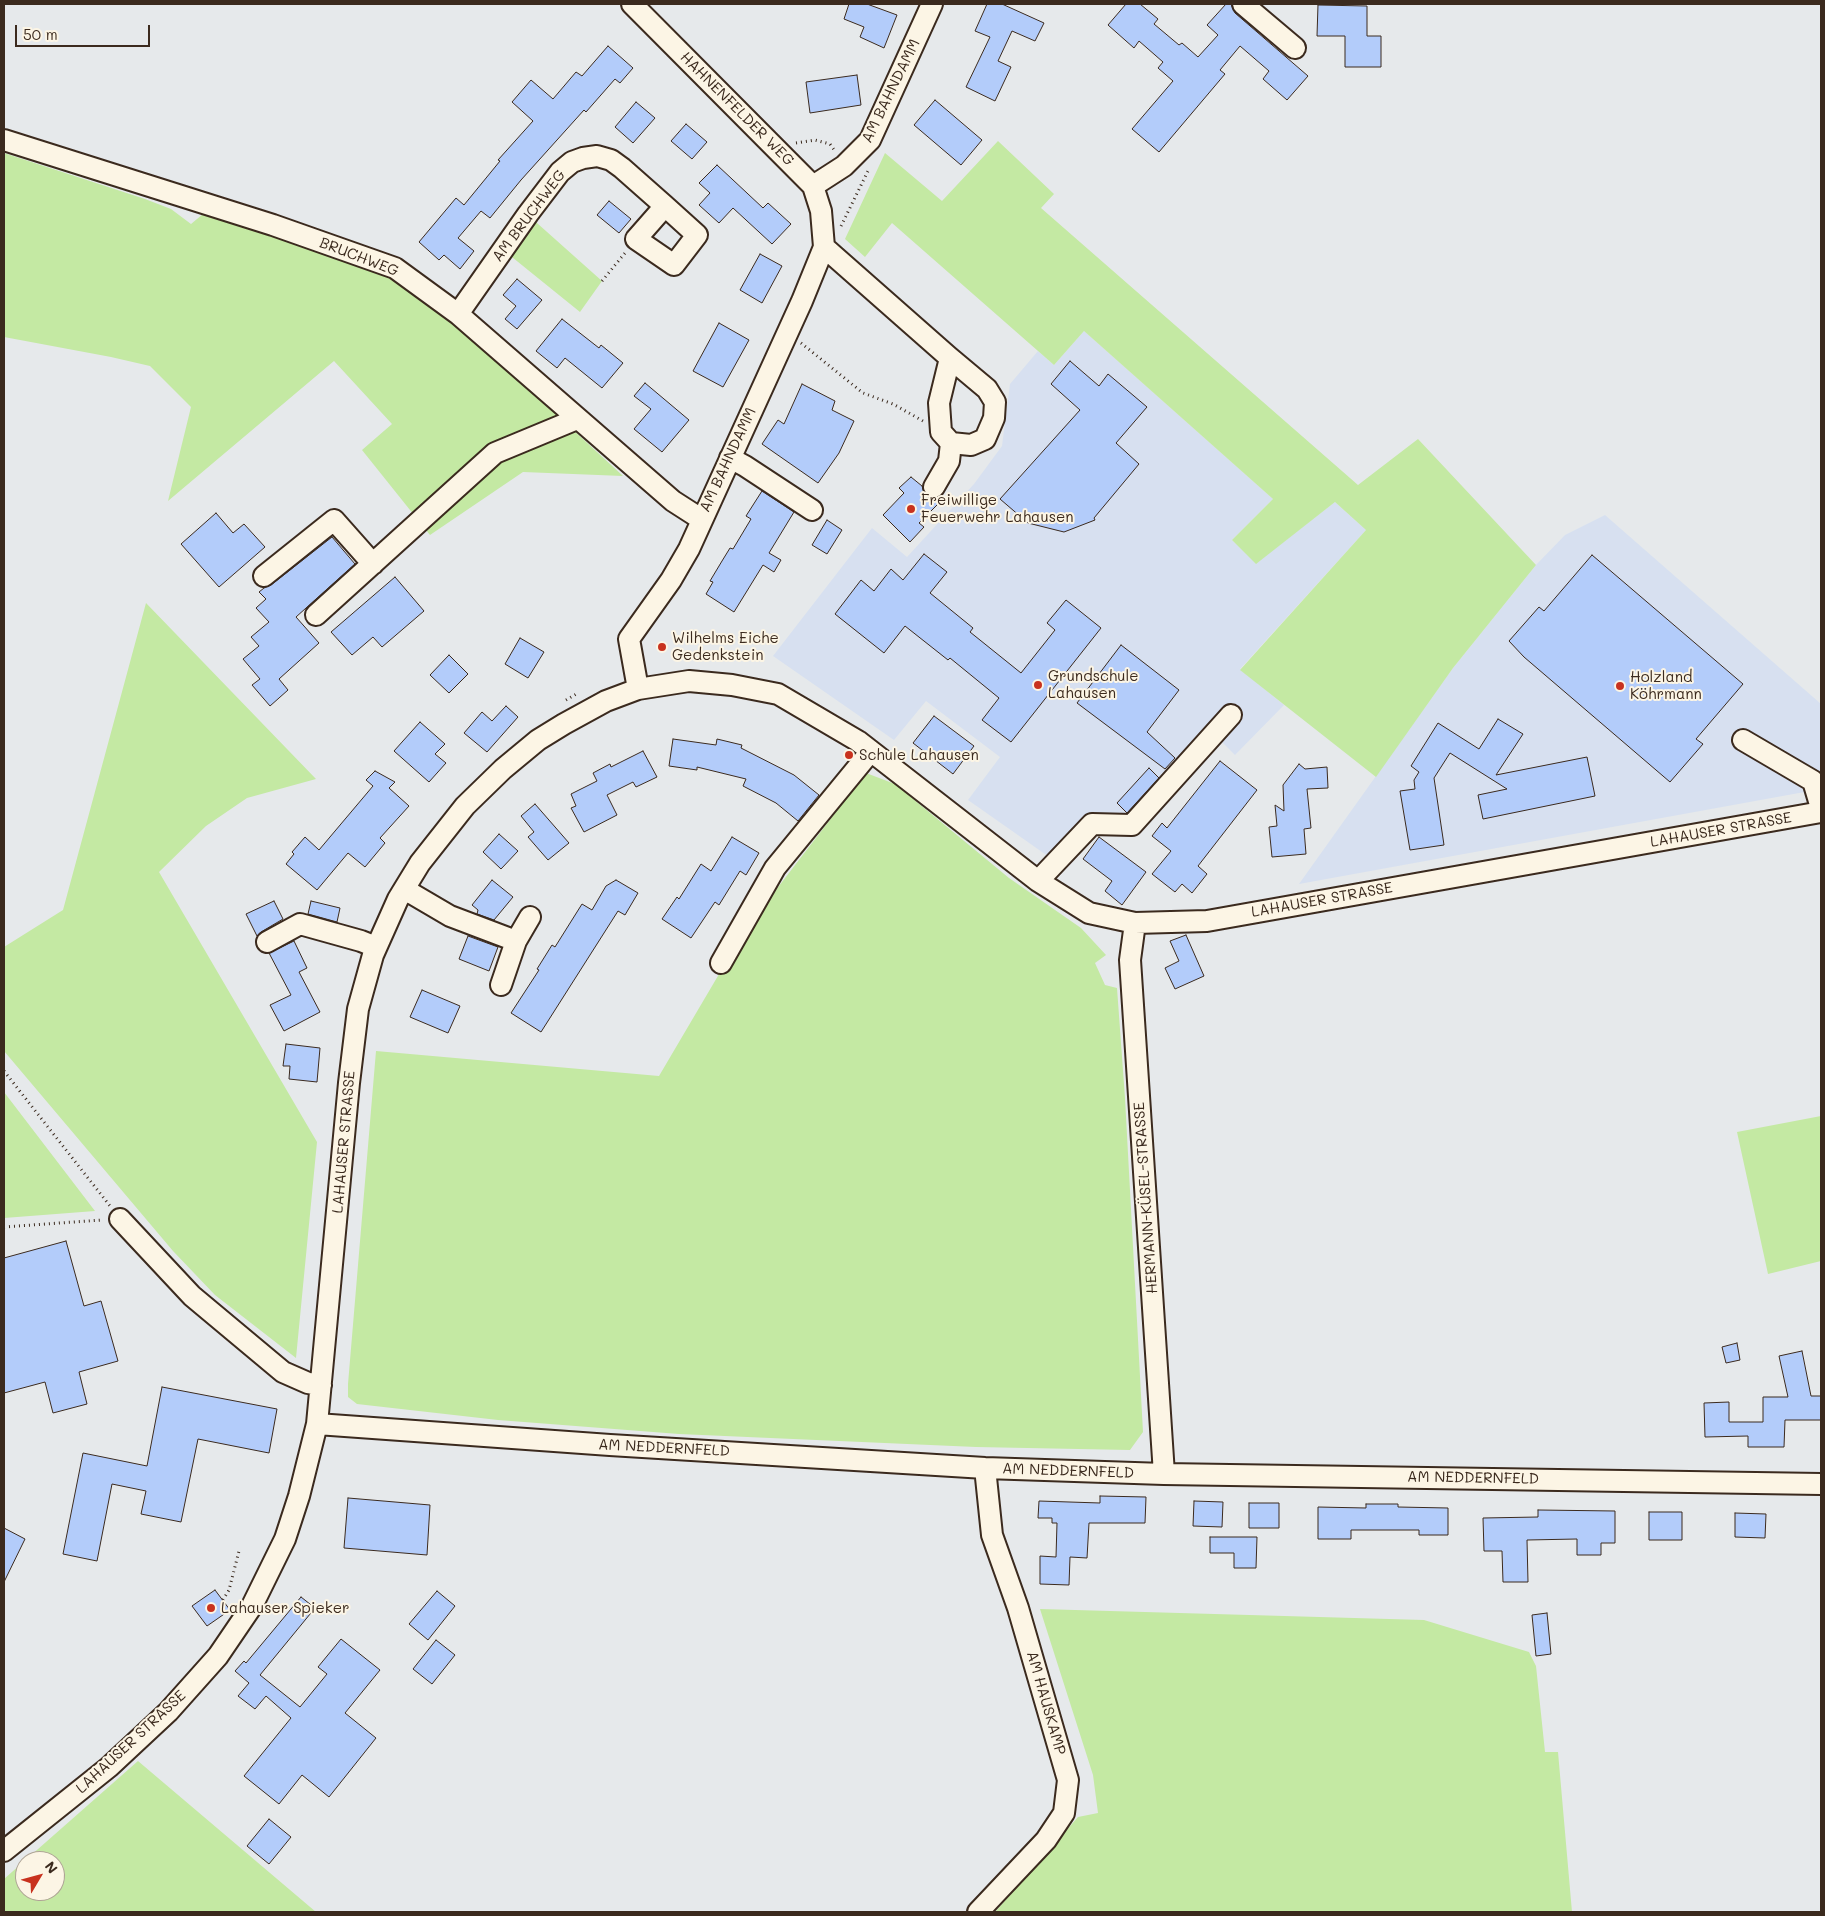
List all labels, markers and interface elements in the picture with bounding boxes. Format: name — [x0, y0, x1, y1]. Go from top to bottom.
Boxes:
scale bar — [18, 15, 152, 47]
text: 50 m — [23, 24, 58, 44]
street label: AM BAHNDAMM — [858, 36, 924, 146]
street label: HAHNENFELDER WEG — [676, 48, 798, 170]
street label: AM BRUCHWEG — [489, 167, 569, 265]
street label: BRUCHWEG — [317, 234, 401, 280]
street label: AM BAHNDAMM — [696, 405, 760, 515]
place label: Freiwillige Feuerwehr Lahausen — [921, 491, 1074, 526]
marker: Freiwillige Feuerwehr Lahausen — [905, 503, 917, 515]
place label: Wilhelms Eiche Gedenkstein — [672, 629, 779, 664]
marker: Wilhelms Eiche Gedenkstein — [656, 641, 668, 653]
place label: Grundschule Lahausen — [1048, 667, 1138, 702]
place label: Holzland Köhrmann — [1630, 668, 1702, 703]
marker: Grundschule Lahausen — [1032, 679, 1044, 691]
marker: Holzland Köhrmann — [1614, 680, 1626, 692]
place label: Schule Lahausen — [859, 746, 979, 764]
marker: Schule Lahausen — [843, 749, 855, 761]
street label: LAHAUSER STRASSE — [1649, 809, 1793, 851]
street label: LAHAUSER STRASSE — [1250, 879, 1394, 921]
street label: LAHAUSER STRASSE — [329, 1070, 359, 1214]
street label: HERMANN-KÜSEL-STRASSE — [1130, 1101, 1162, 1295]
street label: AM NEDDERNFELD — [598, 1436, 730, 1460]
street label: AM NEDDERNFELD — [1002, 1460, 1134, 1482]
street label: AM NEDDERNFELD — [1407, 1468, 1539, 1488]
place label: Lahauser Spieker — [221, 1599, 350, 1617]
marker: Lahauser Spieker — [205, 1602, 217, 1614]
street label: AM HAUSKAMP — [1023, 1649, 1069, 1757]
street label: LAHAUSER STRASSE — [73, 1687, 189, 1797]
north arrow — [15, 1851, 65, 1901]
text: N — [41, 1857, 62, 1877]

